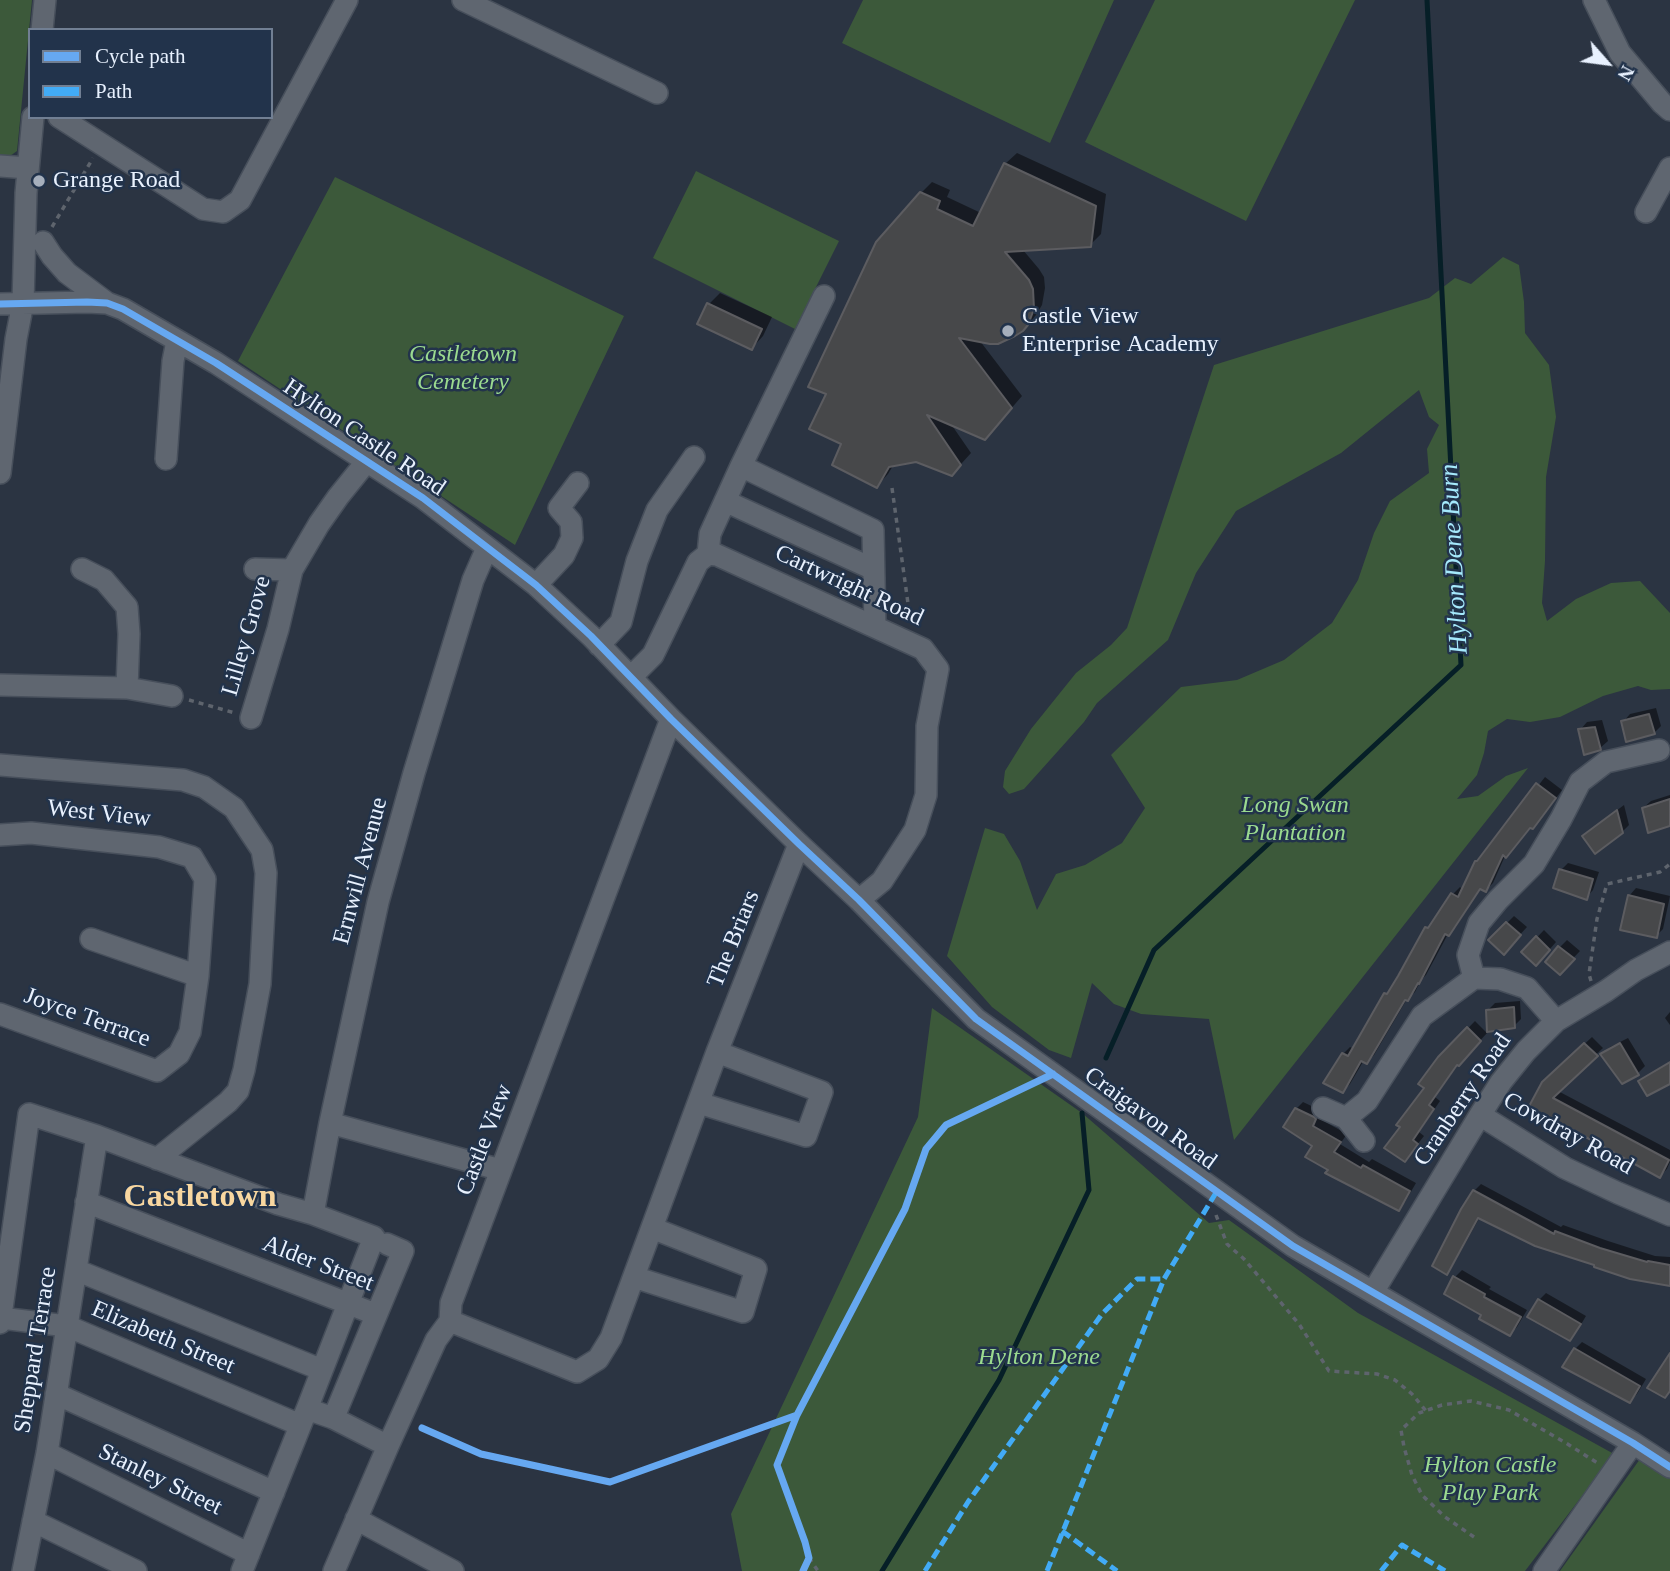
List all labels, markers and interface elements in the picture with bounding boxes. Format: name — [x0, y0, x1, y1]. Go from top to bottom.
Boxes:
legend — [28, 28, 273, 119]
north arrow — [1572, 28, 1642, 98]
text: Cycle path — [95, 44, 185, 68]
text: N — [1613, 62, 1638, 84]
text: Path — [95, 79, 132, 103]
place label: Grange Road — [53, 167, 180, 195]
marker: Grange Road — [31, 173, 47, 189]
place label: Castle View Enterprise Academy — [1022, 303, 1219, 359]
marker: Castle View Enterprise Academy — [1000, 323, 1016, 339]
park label: Castletown Cemetery — [409, 341, 517, 397]
street label: Hylton Castle Road — [277, 373, 451, 503]
water label: Hylton Dene Burn — [1434, 463, 1476, 655]
street label: Cartwright Road — [770, 539, 928, 633]
street label: Lilley Grove — [216, 573, 278, 699]
park label: Long Swan Plantation — [1241, 792, 1349, 848]
street label: West View — [46, 794, 152, 834]
street label: Ernwill Avenue — [328, 794, 394, 948]
street label: The Briars — [702, 886, 766, 992]
street label: Joyce Terrace — [20, 982, 154, 1054]
street label: Cranberry Road — [1408, 1028, 1518, 1172]
street label: Craigavon Road — [1078, 1061, 1222, 1177]
street label: Castle View — [451, 1080, 519, 1200]
street label: Cowdray Road — [1498, 1086, 1638, 1182]
district label: Castletown — [124, 1179, 276, 1217]
street label: Alder Street — [258, 1230, 378, 1298]
street label: Sheppard Terrace — [9, 1265, 63, 1435]
street label: Elizabeth Street — [87, 1295, 239, 1381]
park label: Hylton Dene — [978, 1344, 1100, 1372]
street label: Stanley Street — [93, 1438, 227, 1522]
park label: Hylton Castle Play Park — [1424, 1452, 1556, 1508]

